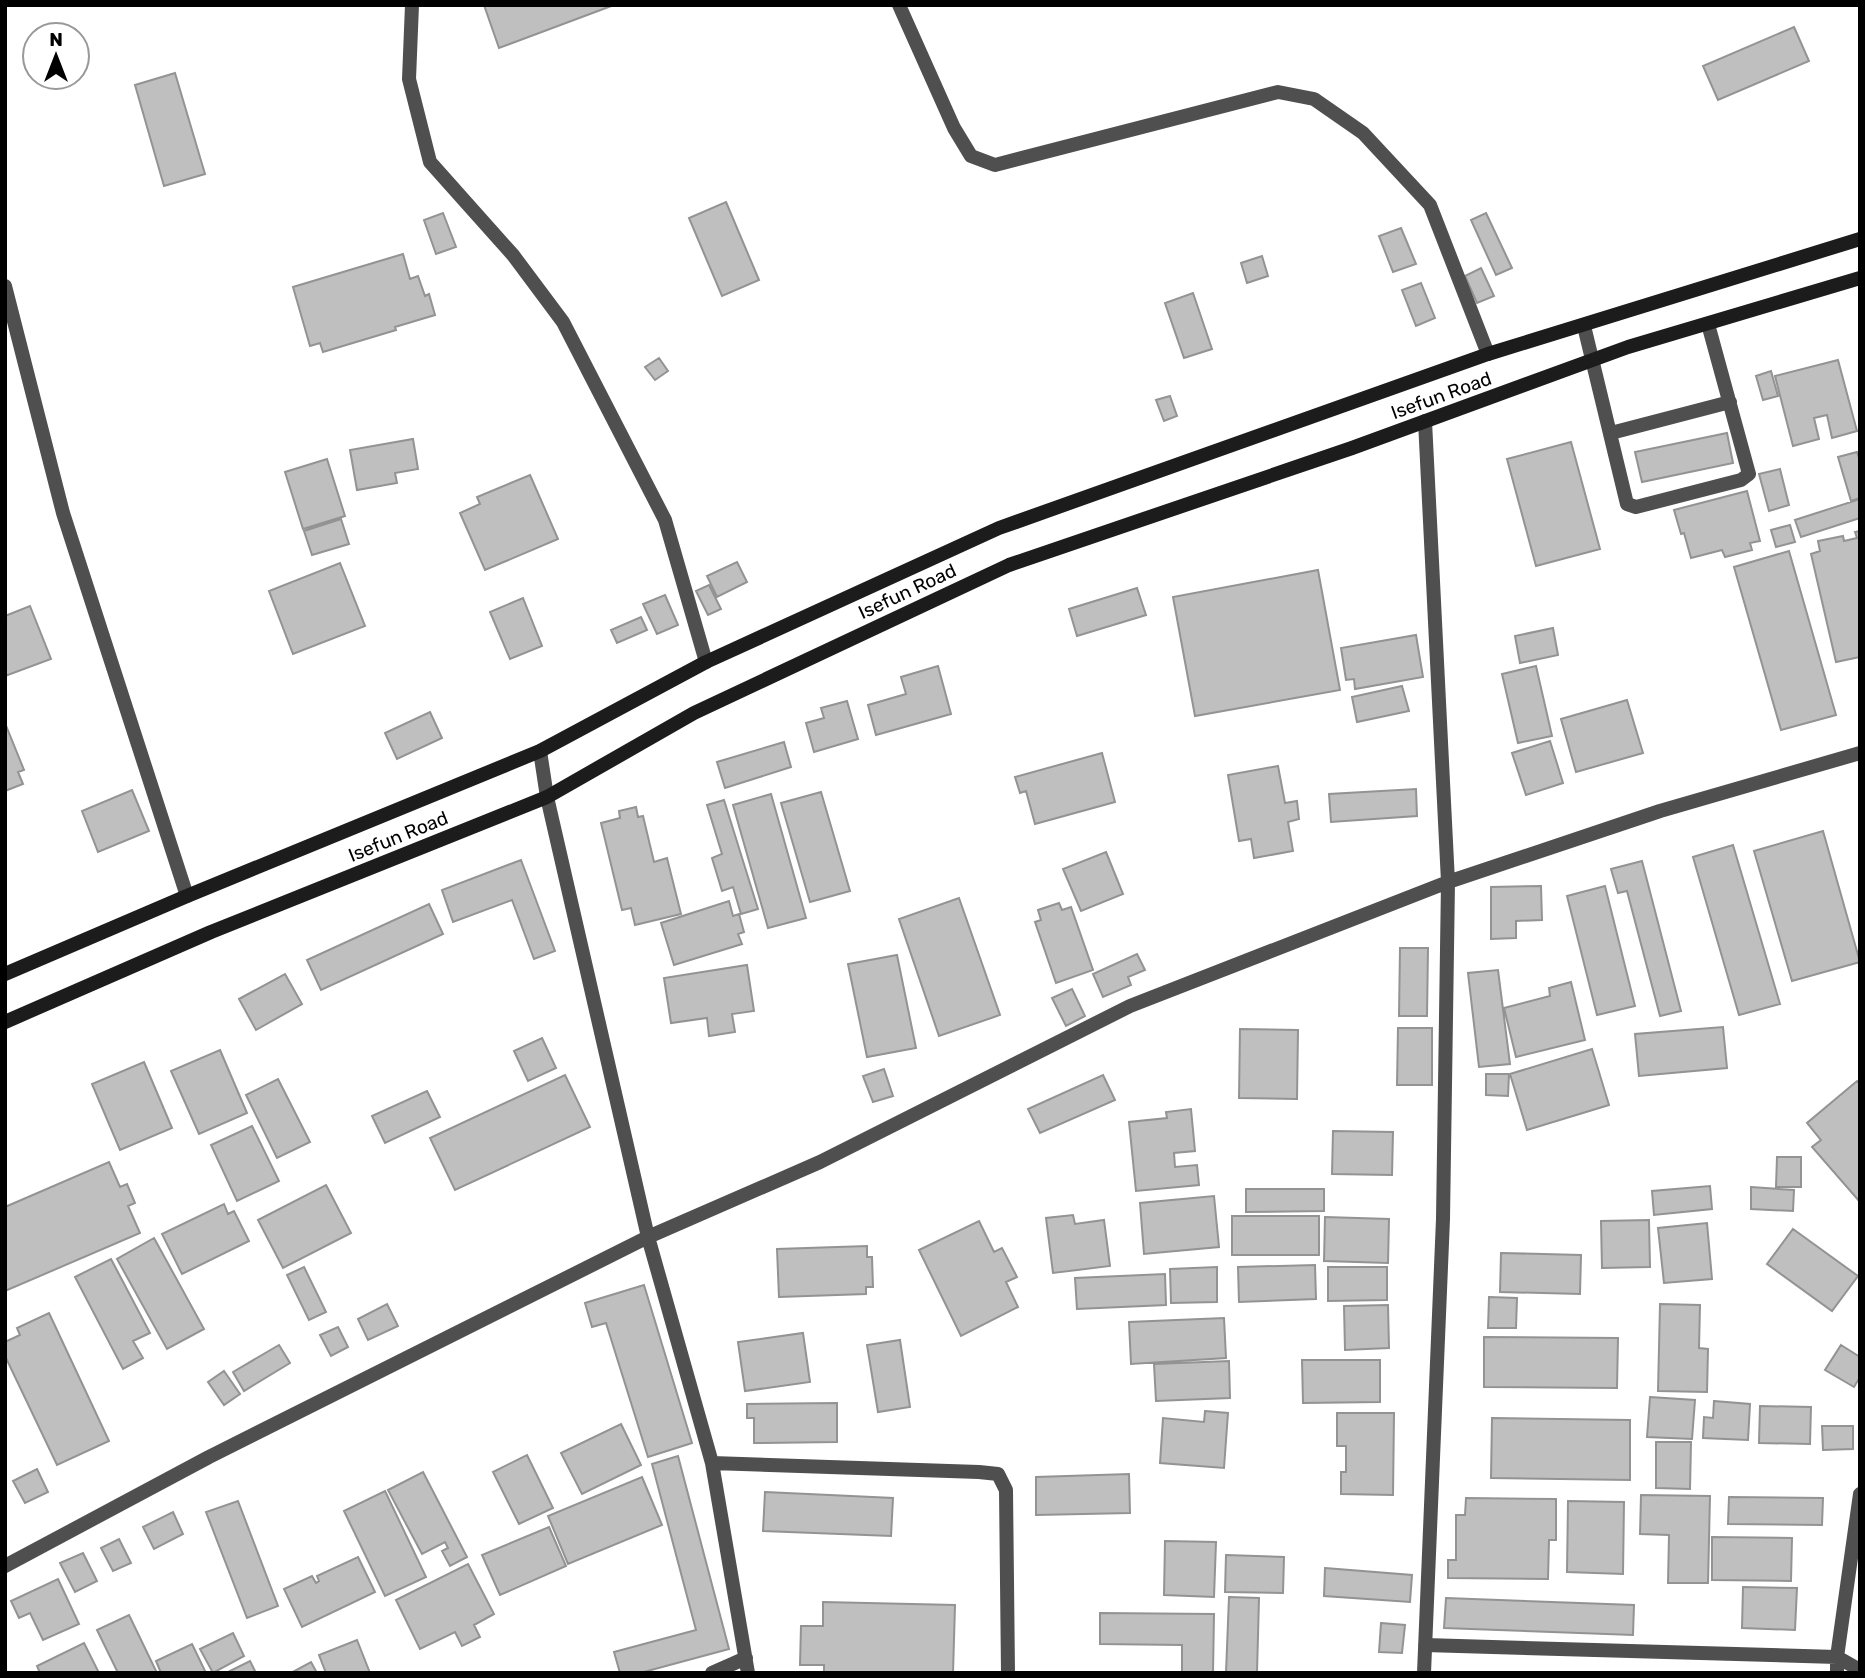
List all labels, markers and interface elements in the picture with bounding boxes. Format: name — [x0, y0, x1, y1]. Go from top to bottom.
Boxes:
north arrow — [21, 21, 91, 91]
text: N — [49, 28, 63, 51]
street label: Isefun Road — [1388, 367, 1495, 424]
street label: Isefun Road — [855, 559, 960, 624]
street label: Isefun Road — [345, 806, 451, 867]

